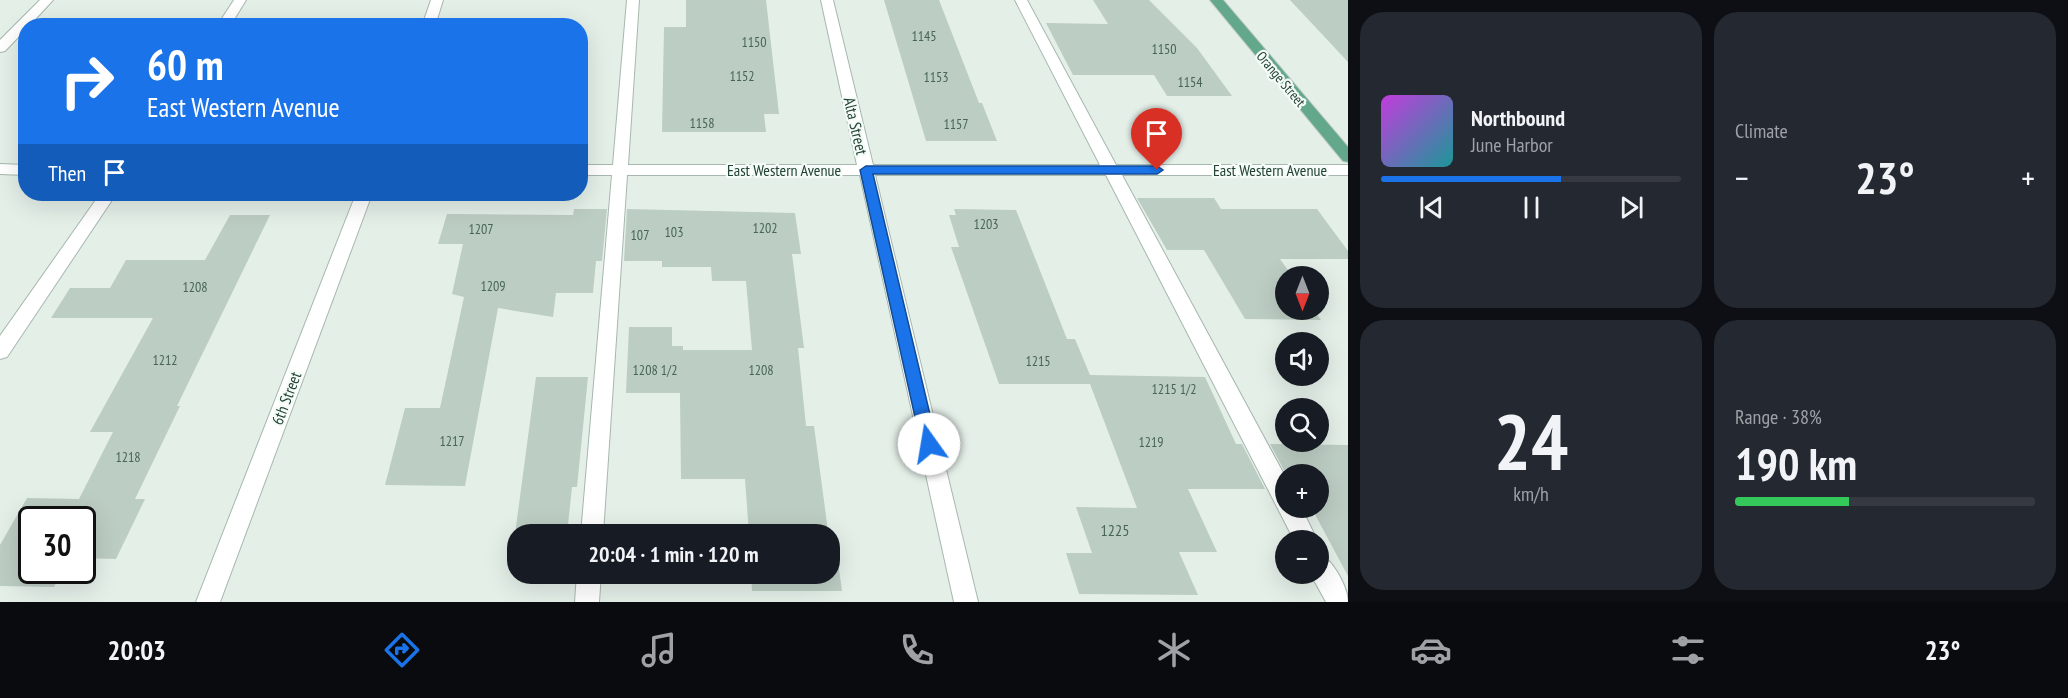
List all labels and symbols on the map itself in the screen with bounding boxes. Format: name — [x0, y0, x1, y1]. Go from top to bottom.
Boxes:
house number: 1145 — [911, 27, 937, 45]
house number: 1150 — [741, 33, 767, 51]
house number: 1150 — [1151, 40, 1177, 58]
street label: Orange Street — [1253, 48, 1310, 111]
house number: 1152 — [729, 67, 755, 85]
house number: 1153 — [923, 68, 949, 86]
house number: 1154 — [1177, 73, 1203, 91]
street label: Alta Street — [840, 95, 872, 157]
pin — [1131, 108, 1182, 170]
house number: 1158 — [689, 114, 715, 132]
house number: 1157 — [943, 115, 969, 133]
street label: East Western Avenue — [727, 160, 841, 180]
street label: East Western Avenue — [1213, 160, 1327, 180]
house number: 1203 — [973, 215, 999, 233]
house number: 1202 — [752, 219, 778, 237]
house number: 1207 — [468, 220, 494, 238]
house number: 103 — [665, 223, 683, 241]
house number: 107 — [631, 226, 649, 244]
north arrow — [1275, 266, 1329, 320]
house number: 1209 — [480, 277, 506, 295]
house number: 1208 — [182, 278, 208, 296]
house number: 1212 — [152, 351, 178, 369]
house number: 1215 — [1025, 352, 1051, 370]
house number: 1208 1/2 — [633, 361, 677, 379]
house number: 1208 — [748, 361, 774, 379]
street label: 6th Street — [267, 368, 305, 427]
house number: 1215 1/2 — [1152, 380, 1196, 398]
position arrow — [897, 412, 961, 476]
house number: 1217 — [439, 432, 465, 450]
house number: 1219 — [1138, 433, 1164, 451]
house number: 1218 — [115, 448, 141, 466]
speed limit sign: 30 — [18, 506, 96, 584]
house number: 1225 — [1101, 520, 1129, 540]

